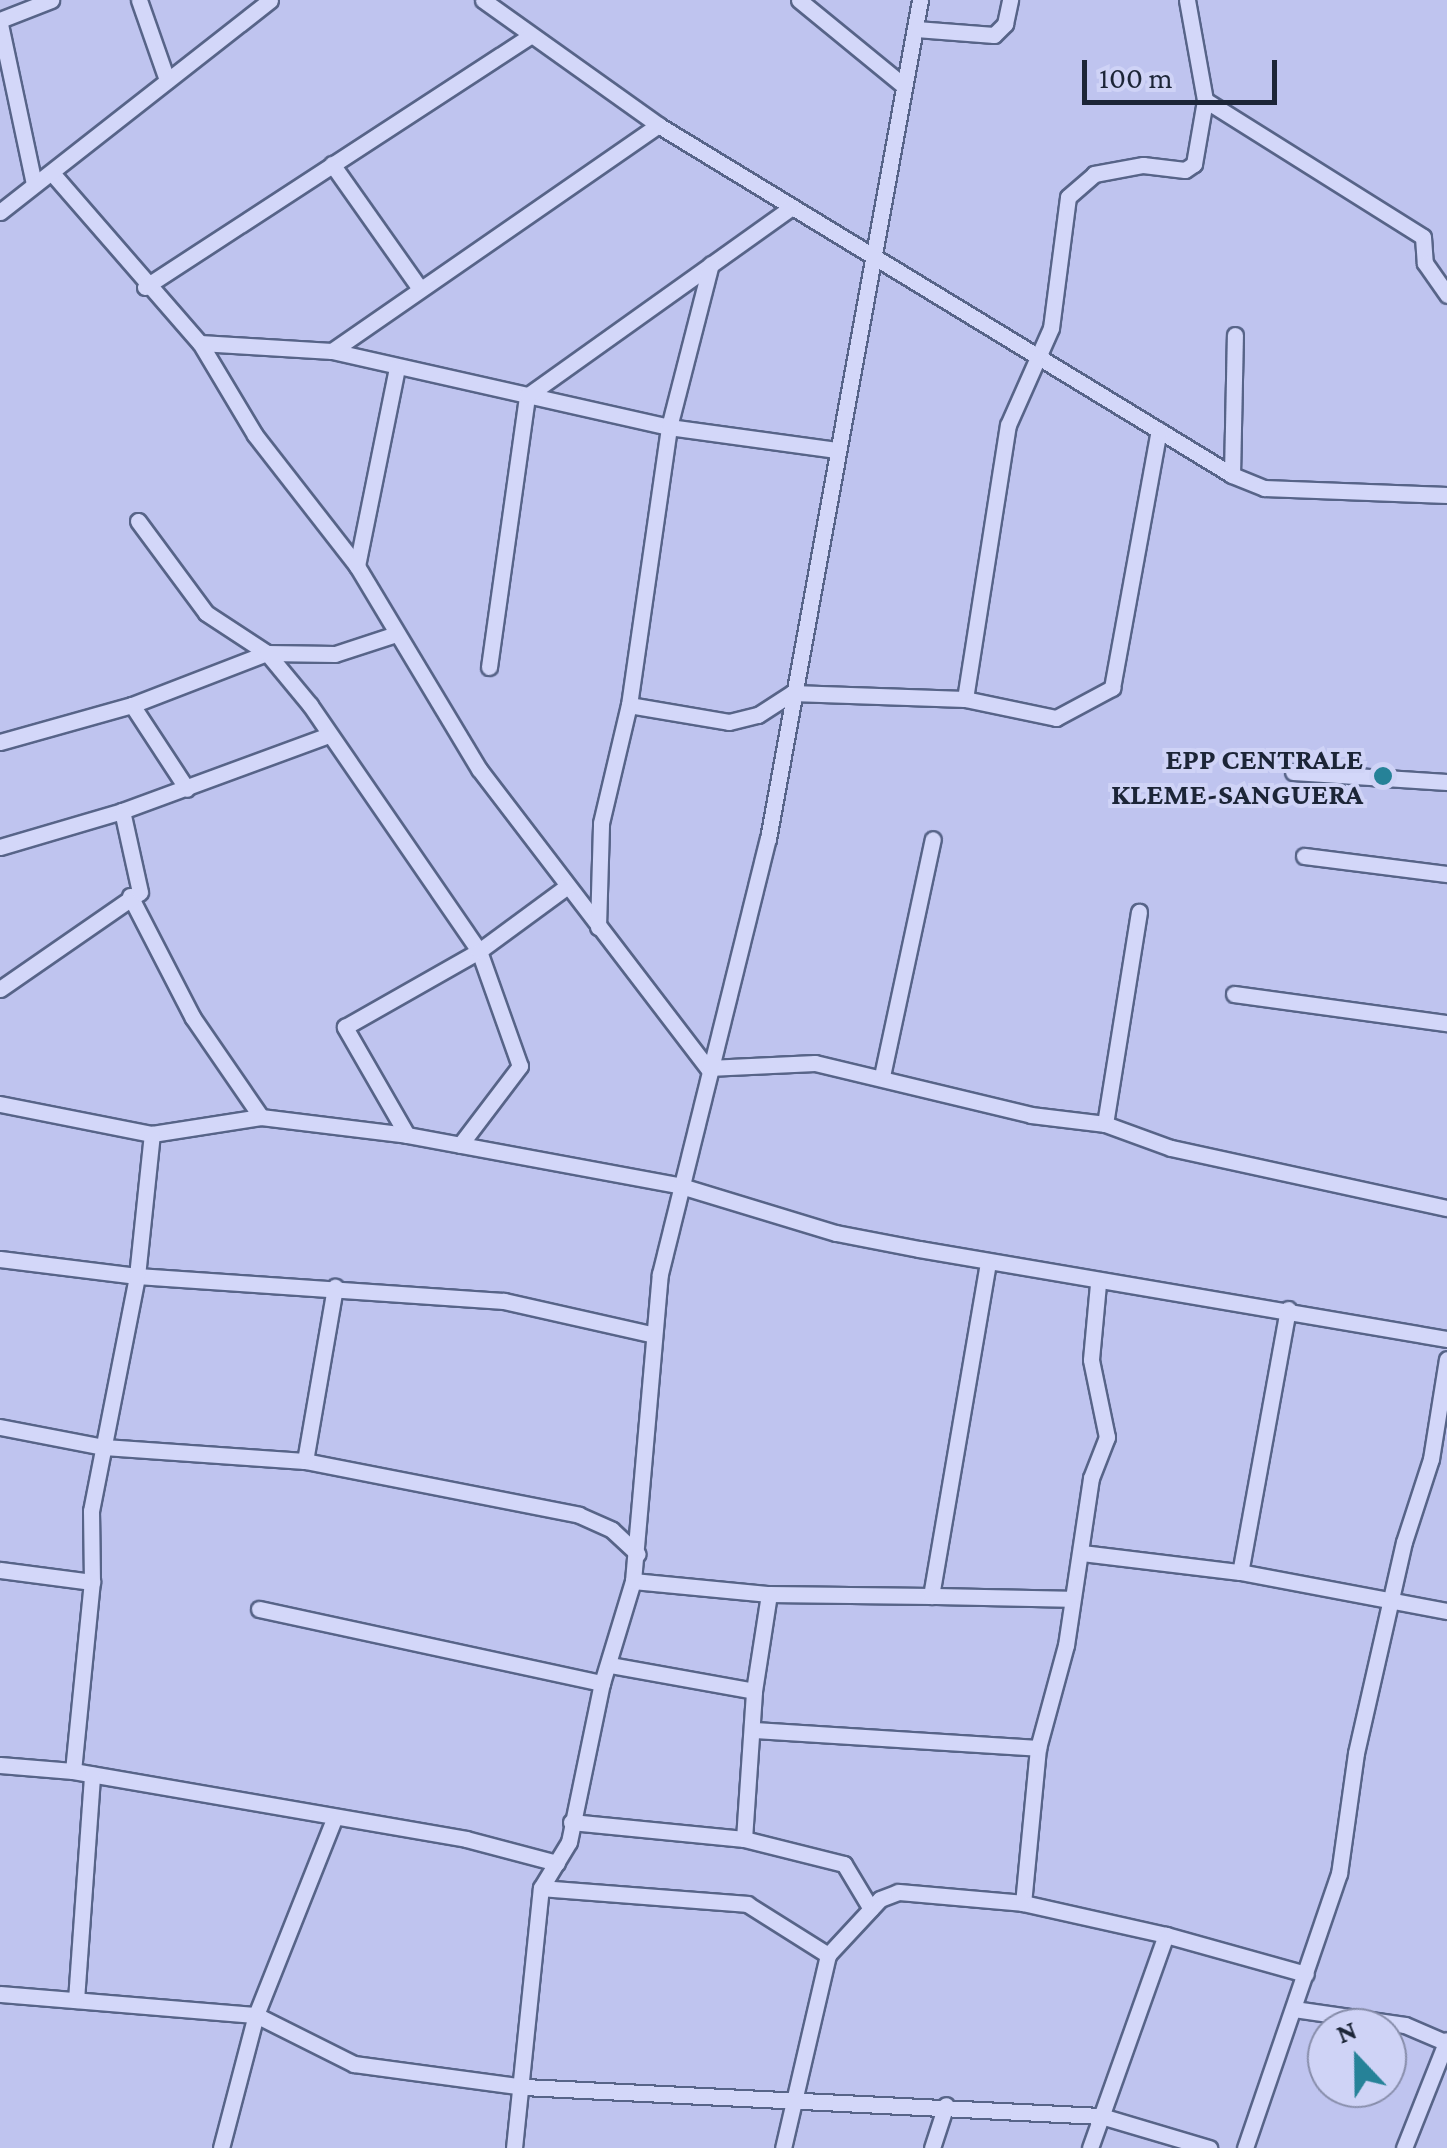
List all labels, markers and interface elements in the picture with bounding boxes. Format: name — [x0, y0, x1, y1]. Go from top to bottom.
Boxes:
scale bar — [1087, 40, 1282, 102]
text: 100 m — [1099, 61, 1173, 94]
place label: EPP CENTRALE KLEME-SANGUERA — [1111, 741, 1363, 812]
marker: EPP CENTRALE KLEME-SANGUERA — [1372, 765, 1394, 787]
north arrow — [1307, 2008, 1407, 2108]
text: N — [1332, 2014, 1361, 2050]

